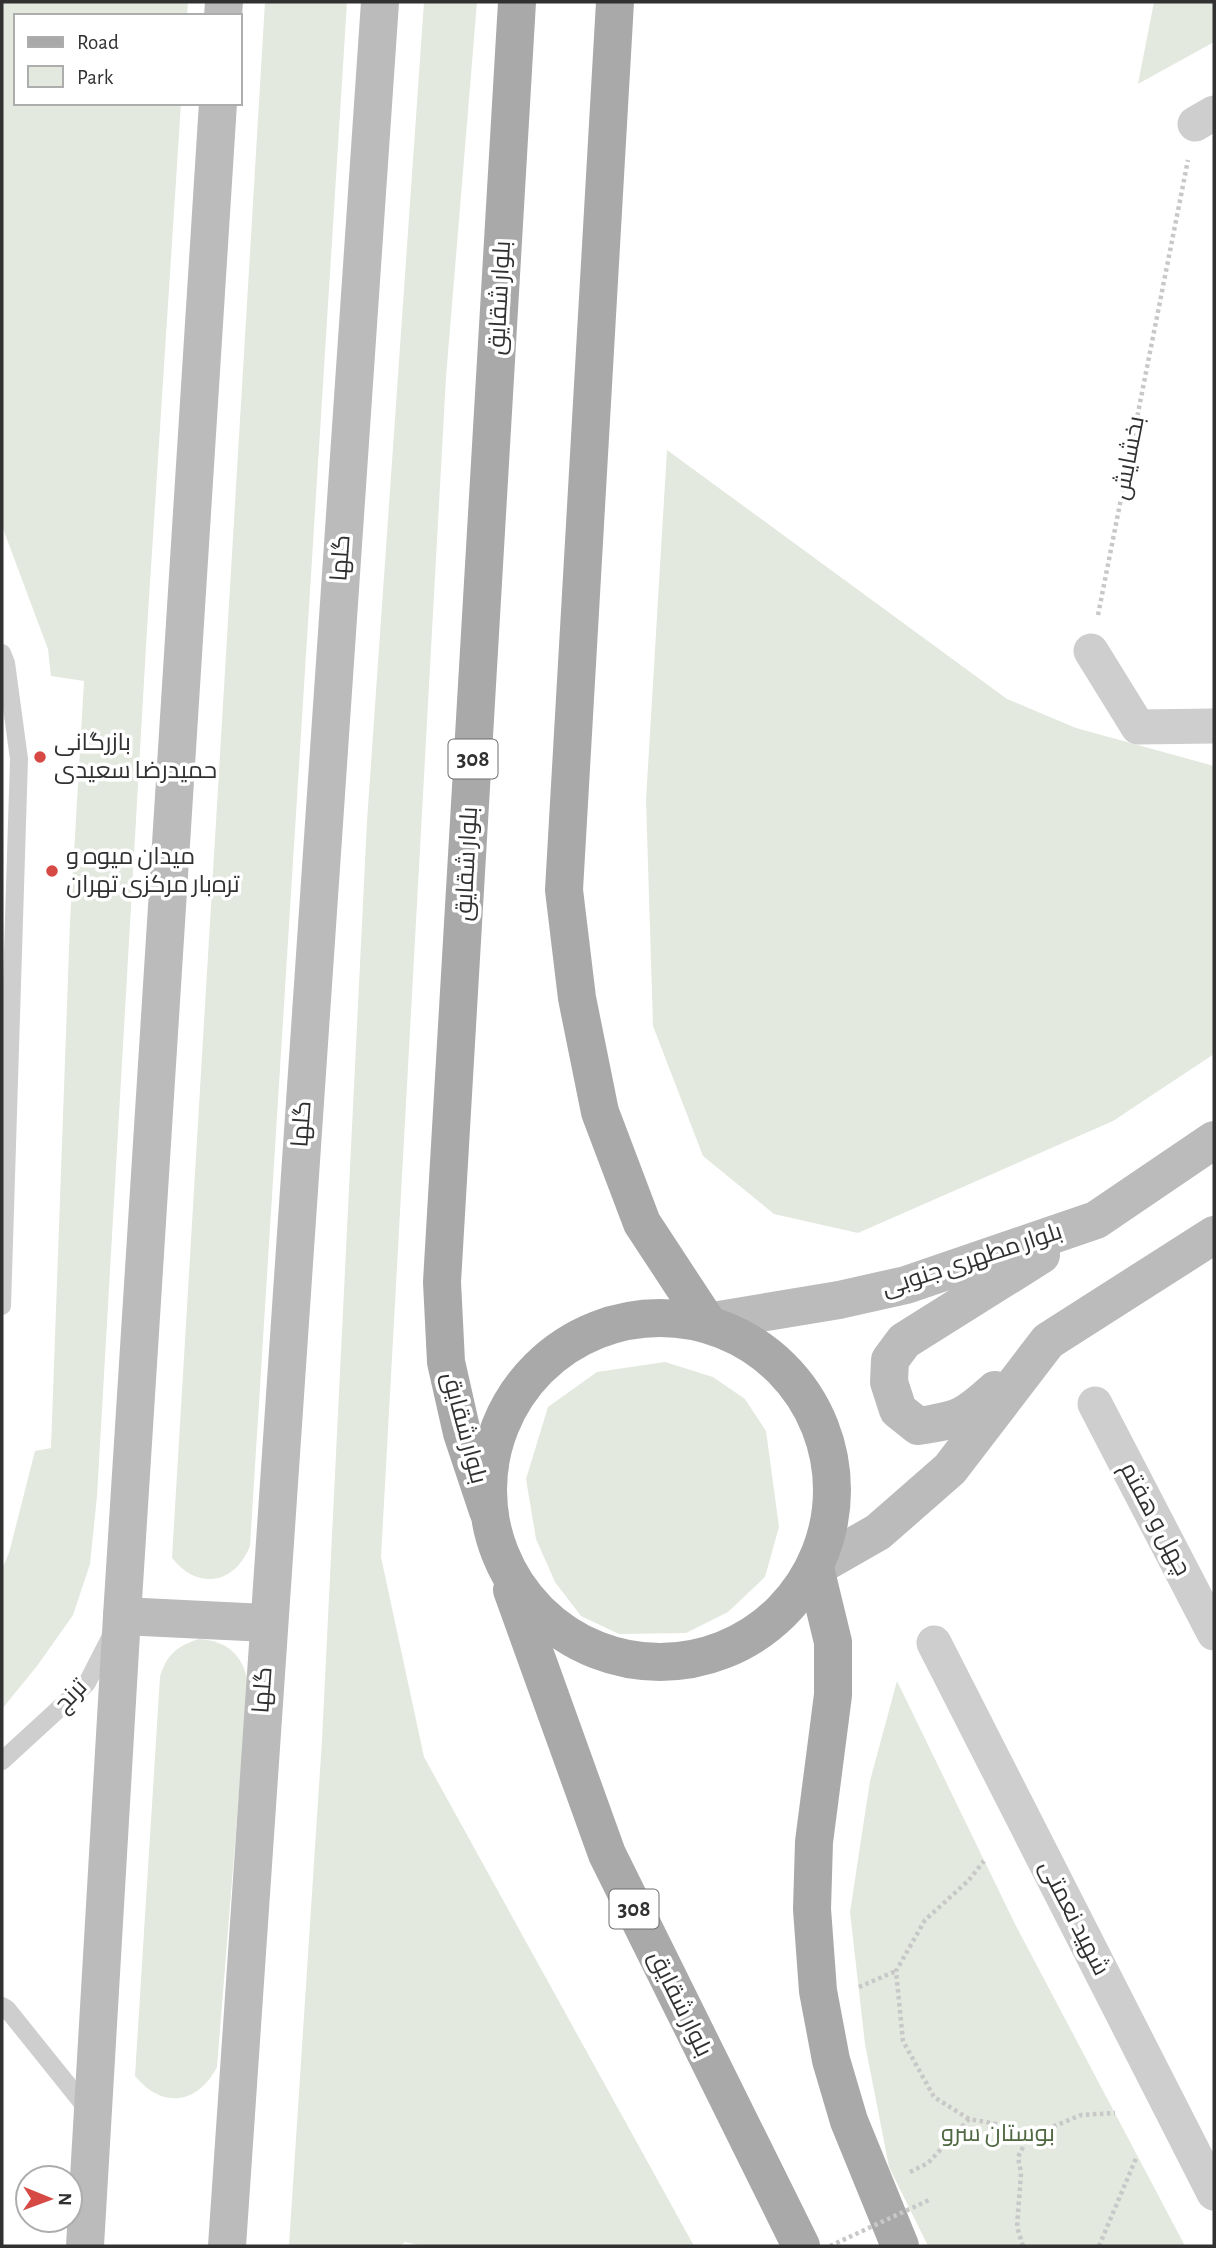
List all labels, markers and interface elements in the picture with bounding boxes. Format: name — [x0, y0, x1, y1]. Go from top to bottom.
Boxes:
legend — [14, 14, 242, 105]
text: Road — [77, 32, 119, 53]
text: Park — [77, 67, 114, 88]
street label: بلوار شقایق — [484, 240, 517, 356]
street label: بخشایش — [1108, 414, 1150, 502]
street label: گلها — [327, 534, 356, 582]
place label: بازرگانی حمیدرضا سعیدی — [54, 731, 217, 784]
road number: 308 — [448, 740, 498, 778]
marker: بازرگانی حمیدرضا سعیدی — [32, 749, 48, 765]
street label: بلوار شقایق — [451, 806, 484, 922]
place label: میدان میوه و تره‌بار مرکزی تهران — [66, 845, 240, 898]
marker: میدان میوه و تره‌بار مرکزی تهران — [44, 863, 60, 879]
street label: گلها — [288, 1100, 317, 1148]
street label: بلوار مطهری جنوبی — [879, 1220, 1065, 1301]
street label: بلوار شقایق — [436, 1369, 491, 1487]
street label: چهل و هفتم — [1113, 1459, 1195, 1581]
street label: گلها — [249, 1666, 278, 1714]
street label: ترنج — [50, 1675, 94, 1719]
street label: شهید نعمتی — [1034, 1856, 1114, 1980]
road number: 308 — [610, 1890, 658, 1928]
street label: بلوار شقایق — [642, 1947, 717, 2062]
park label: بوستان سرو — [941, 2122, 1055, 2147]
north arrow — [14, 2164, 84, 2234]
text: N — [55, 2192, 74, 2206]

